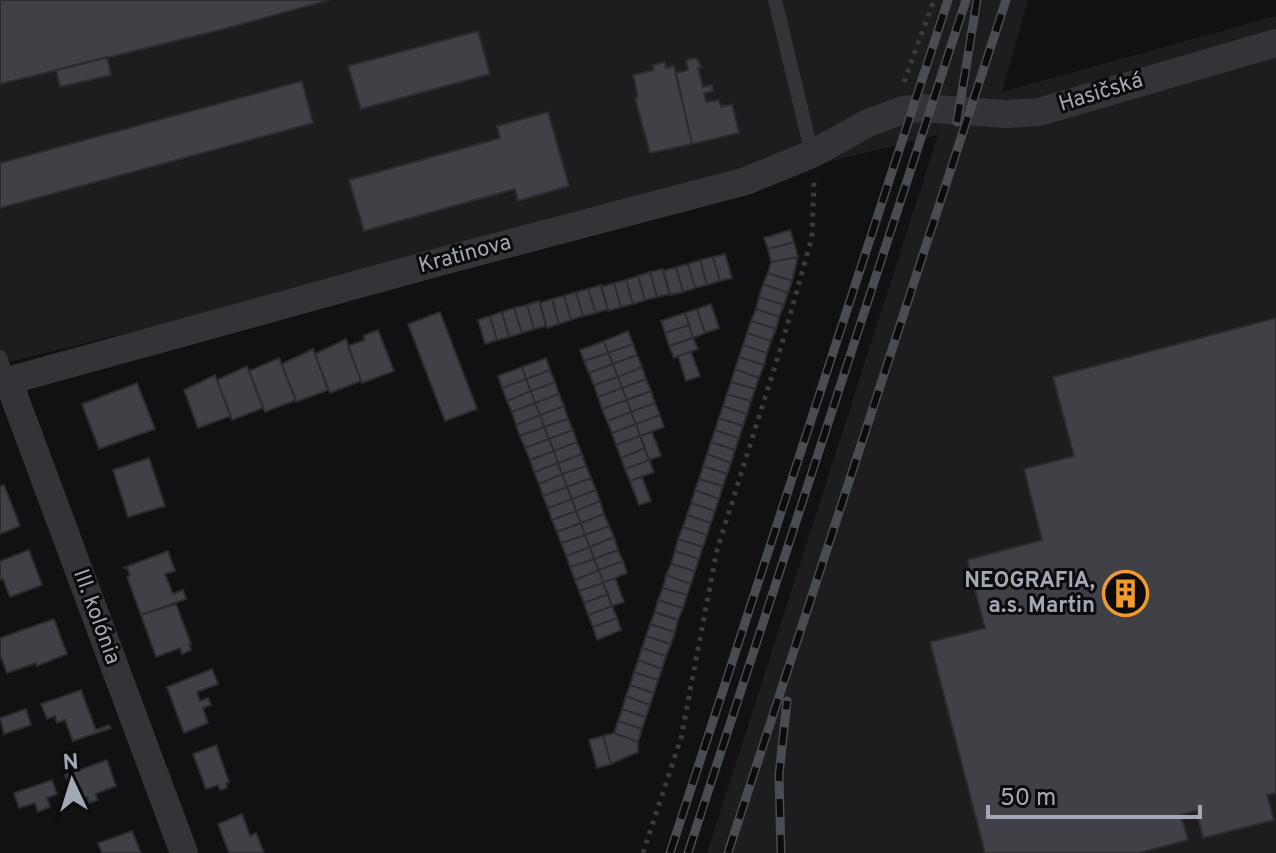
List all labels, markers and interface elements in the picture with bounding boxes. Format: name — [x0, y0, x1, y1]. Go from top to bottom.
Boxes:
street label: Hasičská — [1056, 67, 1146, 119]
street label: Kratinova — [416, 230, 514, 280]
street label: III. kolónia — [66, 566, 126, 668]
place label: NEOGRAFIA, a.s. Martin — [964, 568, 1095, 620]
building icon: NEOGRAFIA, a.s. Martin — [1102, 570, 1150, 618]
north arrow — [32, 741, 112, 821]
text: N — [62, 750, 80, 778]
scale bar — [988, 769, 1200, 819]
text: 50 m — [1000, 784, 1056, 814]

